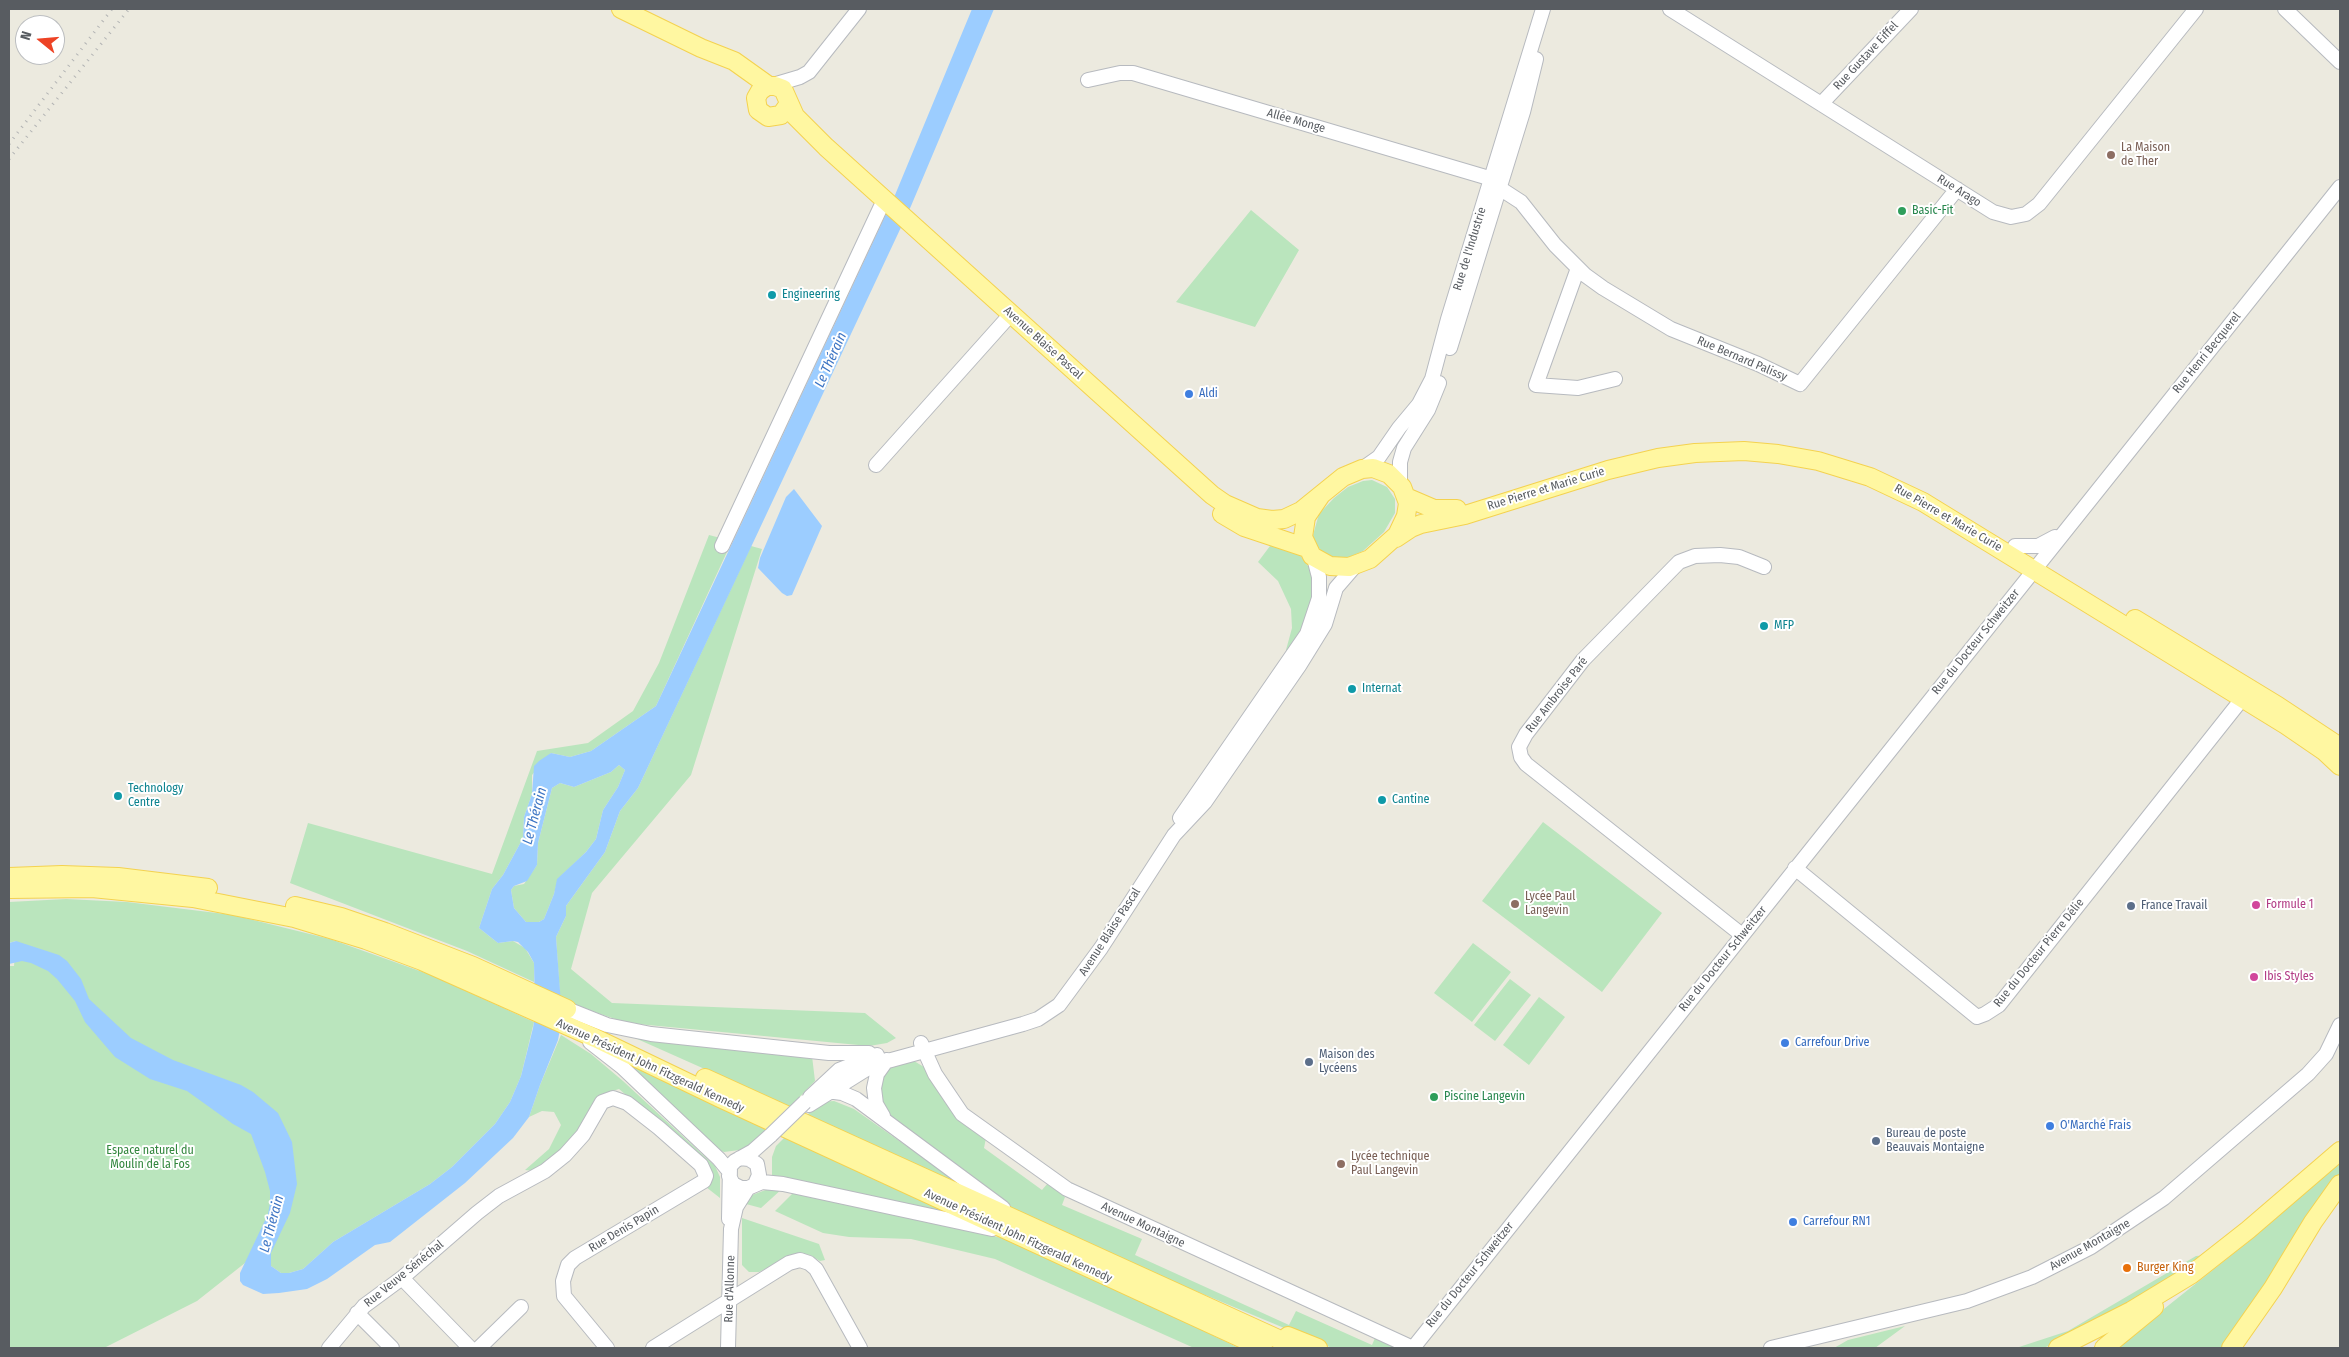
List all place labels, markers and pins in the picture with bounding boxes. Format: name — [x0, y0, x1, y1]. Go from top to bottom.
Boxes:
place label: La Maison de Ther — [2121, 141, 2170, 169]
marker: La Maison de Ther — [2105, 149, 2117, 161]
place label: Basic-Fit — [1912, 204, 1953, 218]
marker: Basic-Fit — [1896, 205, 1908, 217]
place label: Engineering — [782, 288, 840, 302]
marker: Engineering — [766, 289, 778, 301]
place label: Aldi — [1199, 387, 1218, 401]
marker: Aldi — [1183, 388, 1195, 400]
place label: MFP — [1774, 619, 1794, 633]
marker: MFP — [1758, 620, 1770, 632]
place label: Internat — [1362, 682, 1401, 696]
marker: Internat — [1346, 683, 1358, 695]
place label: Technology Centre — [128, 782, 183, 810]
marker: Technology Centre — [112, 790, 124, 802]
place label: Cantine — [1392, 793, 1429, 807]
marker: Cantine — [1376, 794, 1388, 806]
place label: Lycée Paul Langevin — [1525, 890, 1575, 918]
marker: Lycée Paul Langevin — [1509, 898, 1521, 910]
place label: Formule 1 — [2266, 898, 2313, 912]
place label: France Travail — [2141, 899, 2207, 913]
marker: Formule 1 — [2250, 899, 2262, 911]
marker: France Travail — [2125, 900, 2137, 912]
place label: Ibis Styles — [2264, 970, 2314, 984]
marker: Ibis Styles — [2248, 971, 2260, 983]
place label: Carrefour Drive — [1795, 1036, 1869, 1050]
marker: Carrefour Drive — [1779, 1037, 1791, 1049]
place label: Maison des Lycéens — [1319, 1048, 1374, 1076]
marker: Maison des Lycéens — [1303, 1056, 1315, 1068]
place label: Piscine Langevin — [1444, 1090, 1525, 1104]
marker: Piscine Langevin — [1428, 1091, 1440, 1103]
place label: O'Marché Frais — [2060, 1119, 2131, 1133]
marker: O'Marché Frais — [2044, 1120, 2056, 1132]
place label: Bureau de poste Beauvais Montaigne — [1886, 1127, 1984, 1155]
marker: Bureau de poste Beauvais Montaigne — [1870, 1135, 1882, 1147]
place label: Lycée technique Paul Langevin — [1351, 1150, 1430, 1178]
marker: Lycée technique Paul Langevin — [1335, 1158, 1347, 1170]
place label: Carrefour RN1 — [1803, 1215, 1870, 1229]
marker: Carrefour RN1 — [1787, 1216, 1799, 1228]
place label: Burger King — [2137, 1261, 2194, 1275]
marker: Burger King — [2121, 1262, 2133, 1274]

